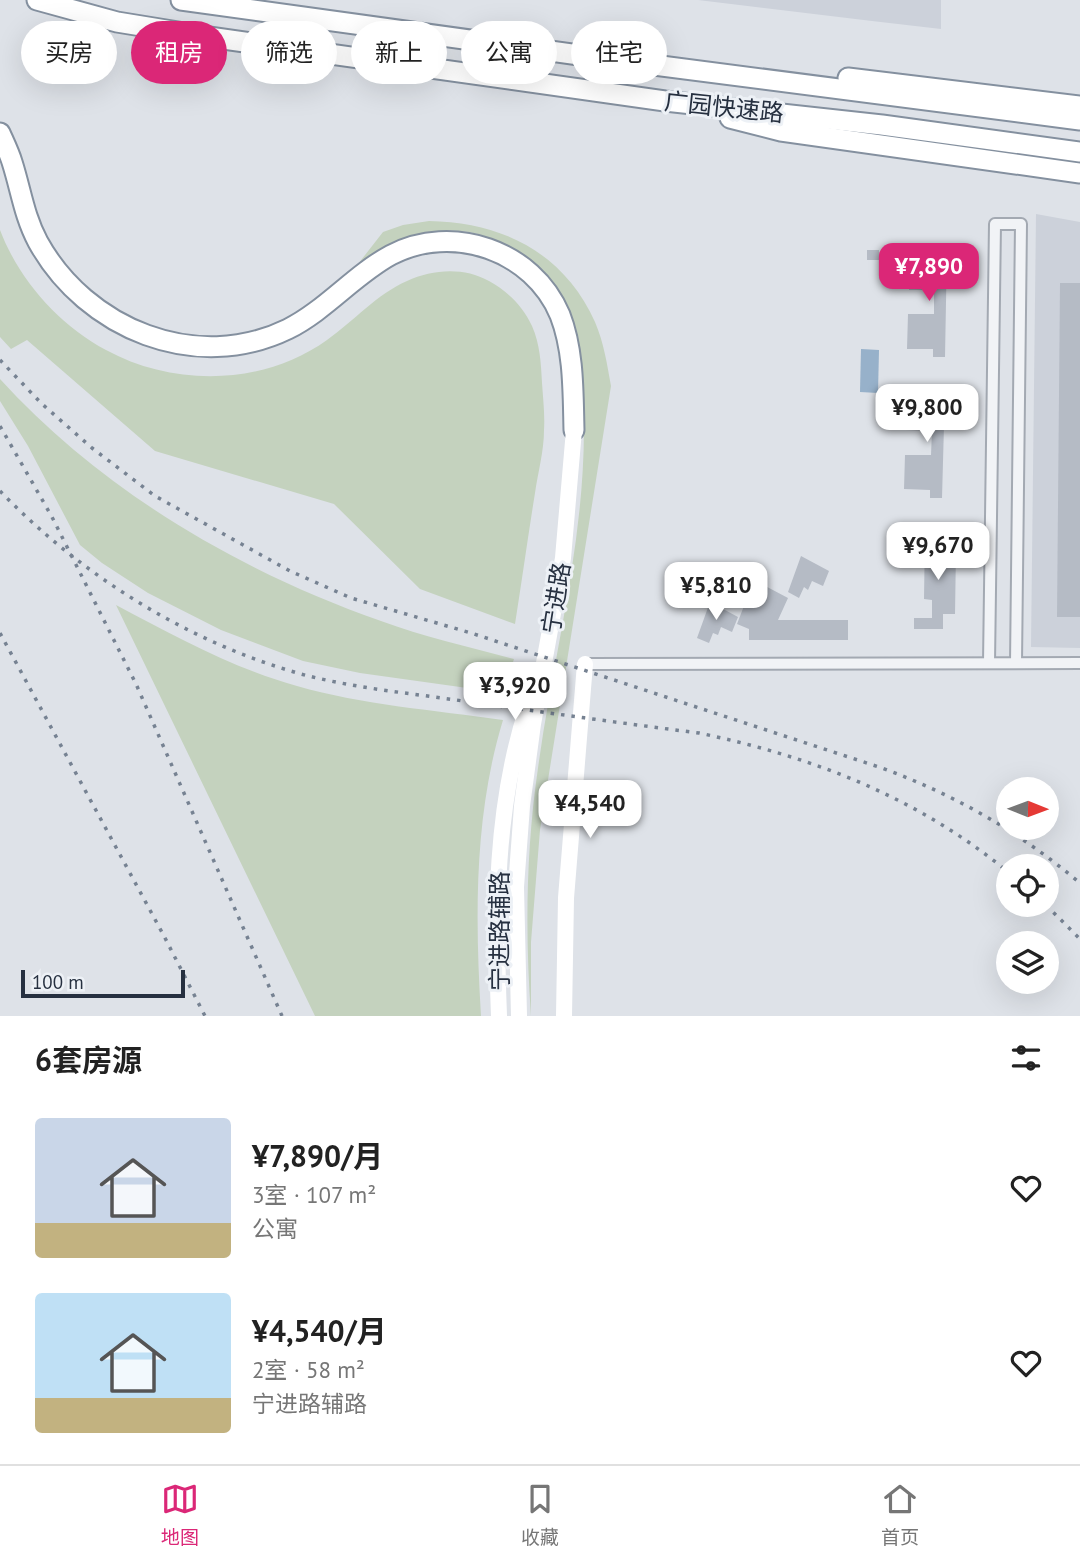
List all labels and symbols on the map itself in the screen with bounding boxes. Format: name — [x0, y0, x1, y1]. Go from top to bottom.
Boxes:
street label: 广园快速路 — [663, 85, 785, 129]
pin: ¥7,890 — [872, 244, 986, 303]
pin: ¥9,800 — [870, 384, 984, 444]
pin: ¥9,670 — [881, 522, 995, 582]
street label: 宁进路 — [535, 560, 577, 636]
pin: ¥5,810 — [659, 562, 773, 622]
pin: ¥3,920 — [458, 662, 572, 722]
north arrow — [996, 777, 1059, 840]
pin: ¥4,540 — [533, 780, 647, 840]
street label: 宁进路辅路 — [484, 871, 515, 991]
scale bar — [21, 967, 186, 999]

